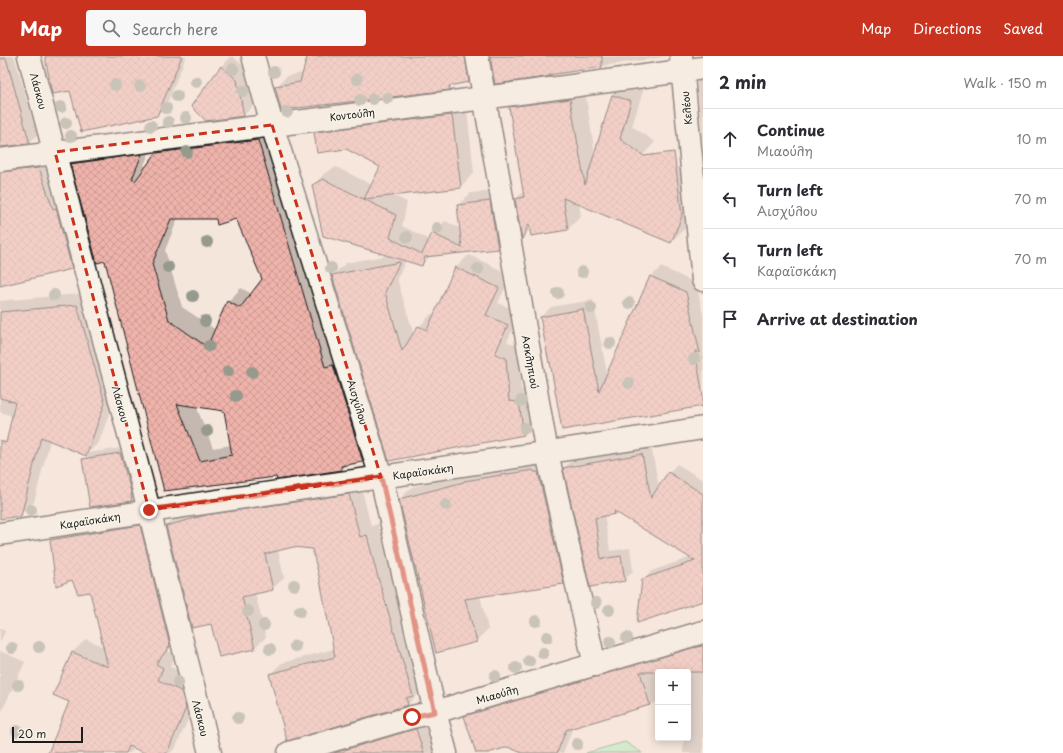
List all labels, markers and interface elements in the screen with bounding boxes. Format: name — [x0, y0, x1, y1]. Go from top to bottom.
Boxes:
search box — [86, 10, 366, 46]
text: Map — [20, 14, 62, 42]
icon: search — [100, 17, 122, 39]
text: Search here — [132, 17, 218, 40]
text: Map — [861, 18, 891, 39]
text: Directions — [913, 18, 981, 39]
text: Saved — [1003, 18, 1043, 39]
text: 2 min — [719, 69, 766, 95]
street label: Λάσκου — [27, 71, 51, 111]
text: Walk · 150 m — [963, 73, 1047, 92]
street label: Κελέου — [677, 90, 695, 126]
street label: Κοντούλη — [328, 104, 376, 124]
text: Continue — [757, 118, 825, 141]
icon: ahead — [719, 128, 741, 150]
text: 10 m — [1017, 129, 1047, 148]
text: Μιαούλη — [757, 141, 813, 160]
text: Turn left — [757, 178, 823, 201]
icon: left — [719, 188, 741, 210]
text: 70 m — [1014, 189, 1047, 208]
text: Αισχύλου — [757, 201, 818, 220]
text: Turn left — [757, 238, 823, 261]
icon: left — [719, 248, 741, 270]
text: 70 m — [1014, 249, 1047, 268]
text: Καραϊσκάκη — [757, 261, 837, 280]
text: Arrive at destination — [757, 307, 918, 330]
icon: arrive — [719, 308, 741, 330]
street label: Ασκληπιού — [519, 334, 543, 390]
street label: Αισχύλου — [344, 378, 372, 427]
street label: Λάσκου — [109, 384, 133, 424]
street label: Καραϊσκάκη — [392, 459, 454, 483]
route end — [140, 501, 158, 519]
street label: Καραϊσκάκη — [59, 508, 121, 532]
map controls — [655, 669, 691, 741]
button: + — [655, 669, 691, 705]
street label: Μιαούλη — [474, 681, 520, 707]
street label: Λάσκου — [189, 698, 213, 738]
button: − — [655, 705, 691, 741]
route start — [403, 708, 421, 726]
scale bar — [12, 725, 83, 744]
text: 20 m — [18, 725, 46, 742]

